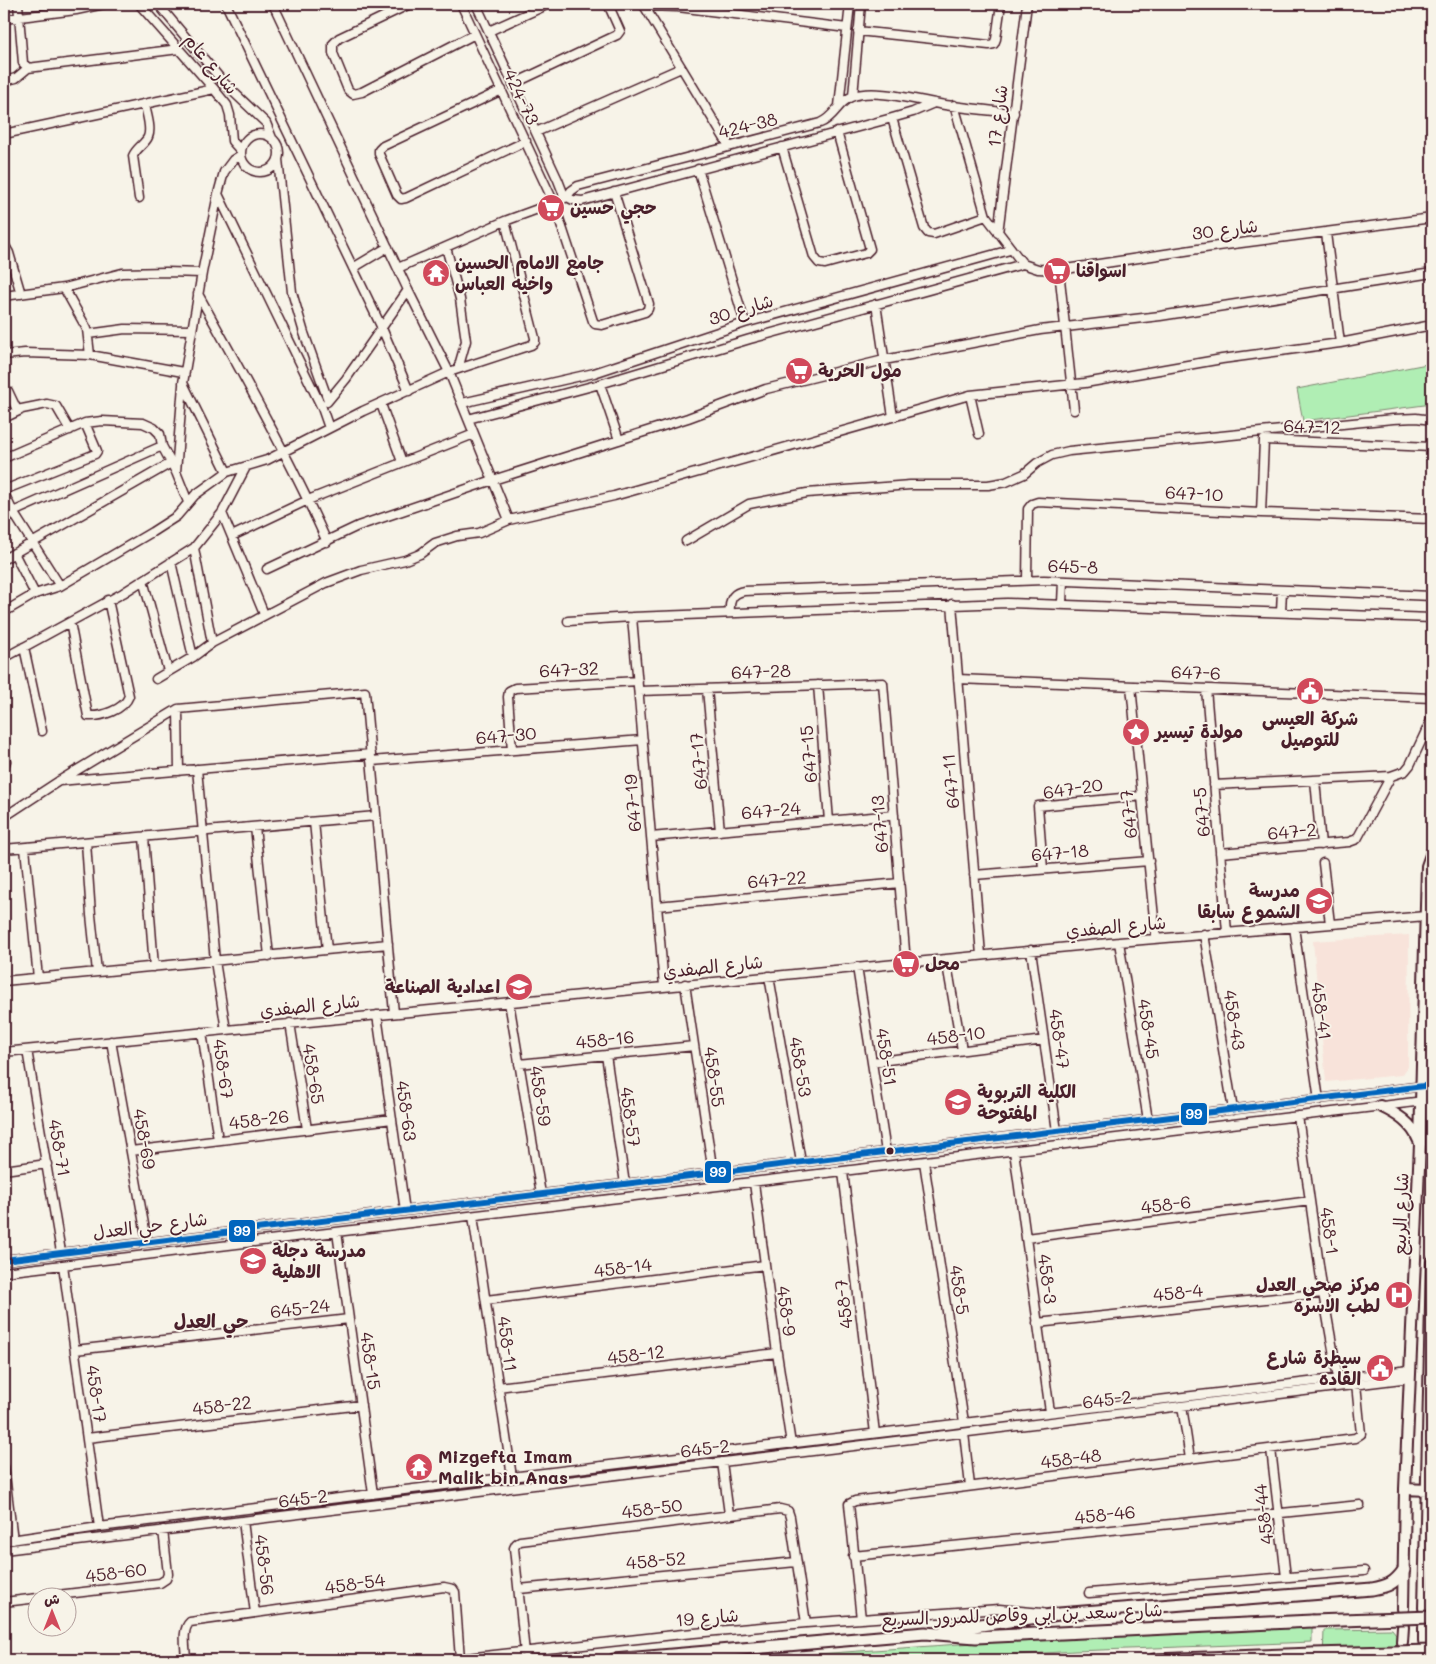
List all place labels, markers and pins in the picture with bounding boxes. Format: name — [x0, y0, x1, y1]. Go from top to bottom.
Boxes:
supermarket icon: حجي حسين — [536, 193, 566, 223]
place label: حجي حسين — [570, 195, 657, 224]
place label: جامع الامام الحسين واخيه العباس — [455, 250, 604, 295]
supermarket icon: اسواقنا — [1042, 256, 1072, 286]
temple icon: جامع الامام الحسين واخيه العباس — [421, 258, 451, 288]
place label: اسواقنا — [1076, 258, 1126, 282]
supermarket icon: مول الحرية — [784, 356, 814, 386]
place label: مول الحرية — [818, 358, 902, 382]
public building icon: شركة العيسى للتوصيل — [1295, 676, 1325, 706]
place label: شركة العيسى للتوصيل — [1262, 706, 1358, 751]
place icon: مولدة تيسير — [1121, 717, 1151, 747]
place label: مولدة تيسير — [1153, 719, 1243, 743]
place label: مدرسة الشموع سابقا — [1197, 878, 1300, 924]
school or university icon: مدرسة الشموع سابقا — [1304, 886, 1334, 916]
supermarket icon: محل — [891, 949, 921, 979]
place label: محل — [925, 951, 960, 975]
school or university icon: اعدادية الصناعة — [504, 972, 534, 1002]
place label: اعدادية الصناعة — [385, 974, 500, 998]
place label: الكلية التربوية المفتوحة — [977, 1079, 1076, 1124]
school or university icon: الكلية التربوية المفتوحة — [943, 1087, 973, 1117]
unlabelled marker — [885, 1146, 895, 1156]
place label: مدرسة دجلة الاهلية — [272, 1238, 366, 1283]
school or university icon: مدرسة دجلة الاهلية — [238, 1246, 268, 1276]
place label: مركز صحي العدل لطب الاسره — [1256, 1272, 1380, 1317]
hospital icon: مركز صحي العدل لطب الاسره — [1384, 1280, 1414, 1310]
place label: سيطرة شارع القاده — [1267, 1345, 1361, 1390]
public building icon: سيطرة شارع القاده — [1365, 1353, 1395, 1383]
place label: Mizgefta Imam Malik bin Anas — [438, 1444, 572, 1489]
temple icon: Mizgefta Imam Malik bin Anas — [404, 1452, 434, 1482]

